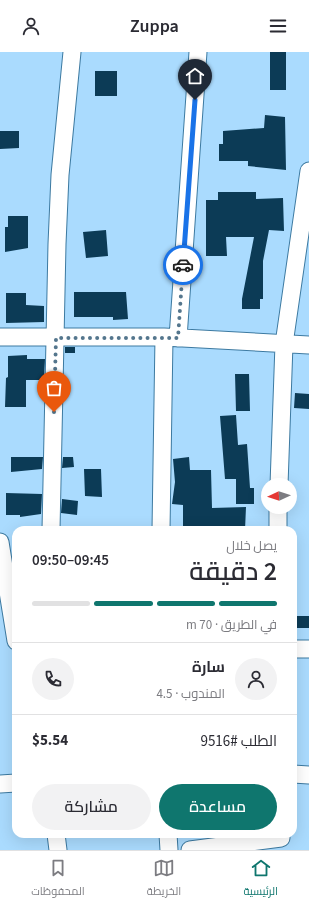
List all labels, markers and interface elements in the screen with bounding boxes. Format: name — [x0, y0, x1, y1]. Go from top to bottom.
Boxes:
text: Zuppa — [130, 14, 179, 39]
icon: person — [20, 15, 42, 37]
icon: menu — [267, 15, 289, 37]
pin — [178, 59, 212, 100]
icon: home — [184, 65, 206, 87]
courier — [163, 245, 203, 285]
icon: car — [172, 254, 194, 276]
pin — [37, 371, 71, 412]
icon: bag — [43, 377, 65, 399]
north arrow — [261, 478, 297, 514]
map controls — [261, 478, 297, 514]
text: يصل خلال — [226, 537, 277, 555]
text: 09:45–09:50 — [32, 550, 109, 571]
text: 2 دقيقة — [189, 553, 277, 590]
text: في الطريق · 70 m — [186, 616, 277, 634]
text: سارة — [192, 657, 225, 678]
button: phone — [32, 658, 74, 700]
button: person — [235, 658, 277, 700]
text: المندوب · 4.5 — [156, 685, 225, 703]
text: $5.54 — [32, 730, 68, 751]
text: الطلب #9516 — [200, 731, 277, 752]
button: مشاركة — [32, 784, 151, 830]
button: مساعدة — [159, 784, 277, 830]
tab: المحفوظات — [31, 857, 85, 901]
tab: الخريطة — [147, 857, 181, 901]
tab: الرئيسية — [243, 857, 278, 901]

